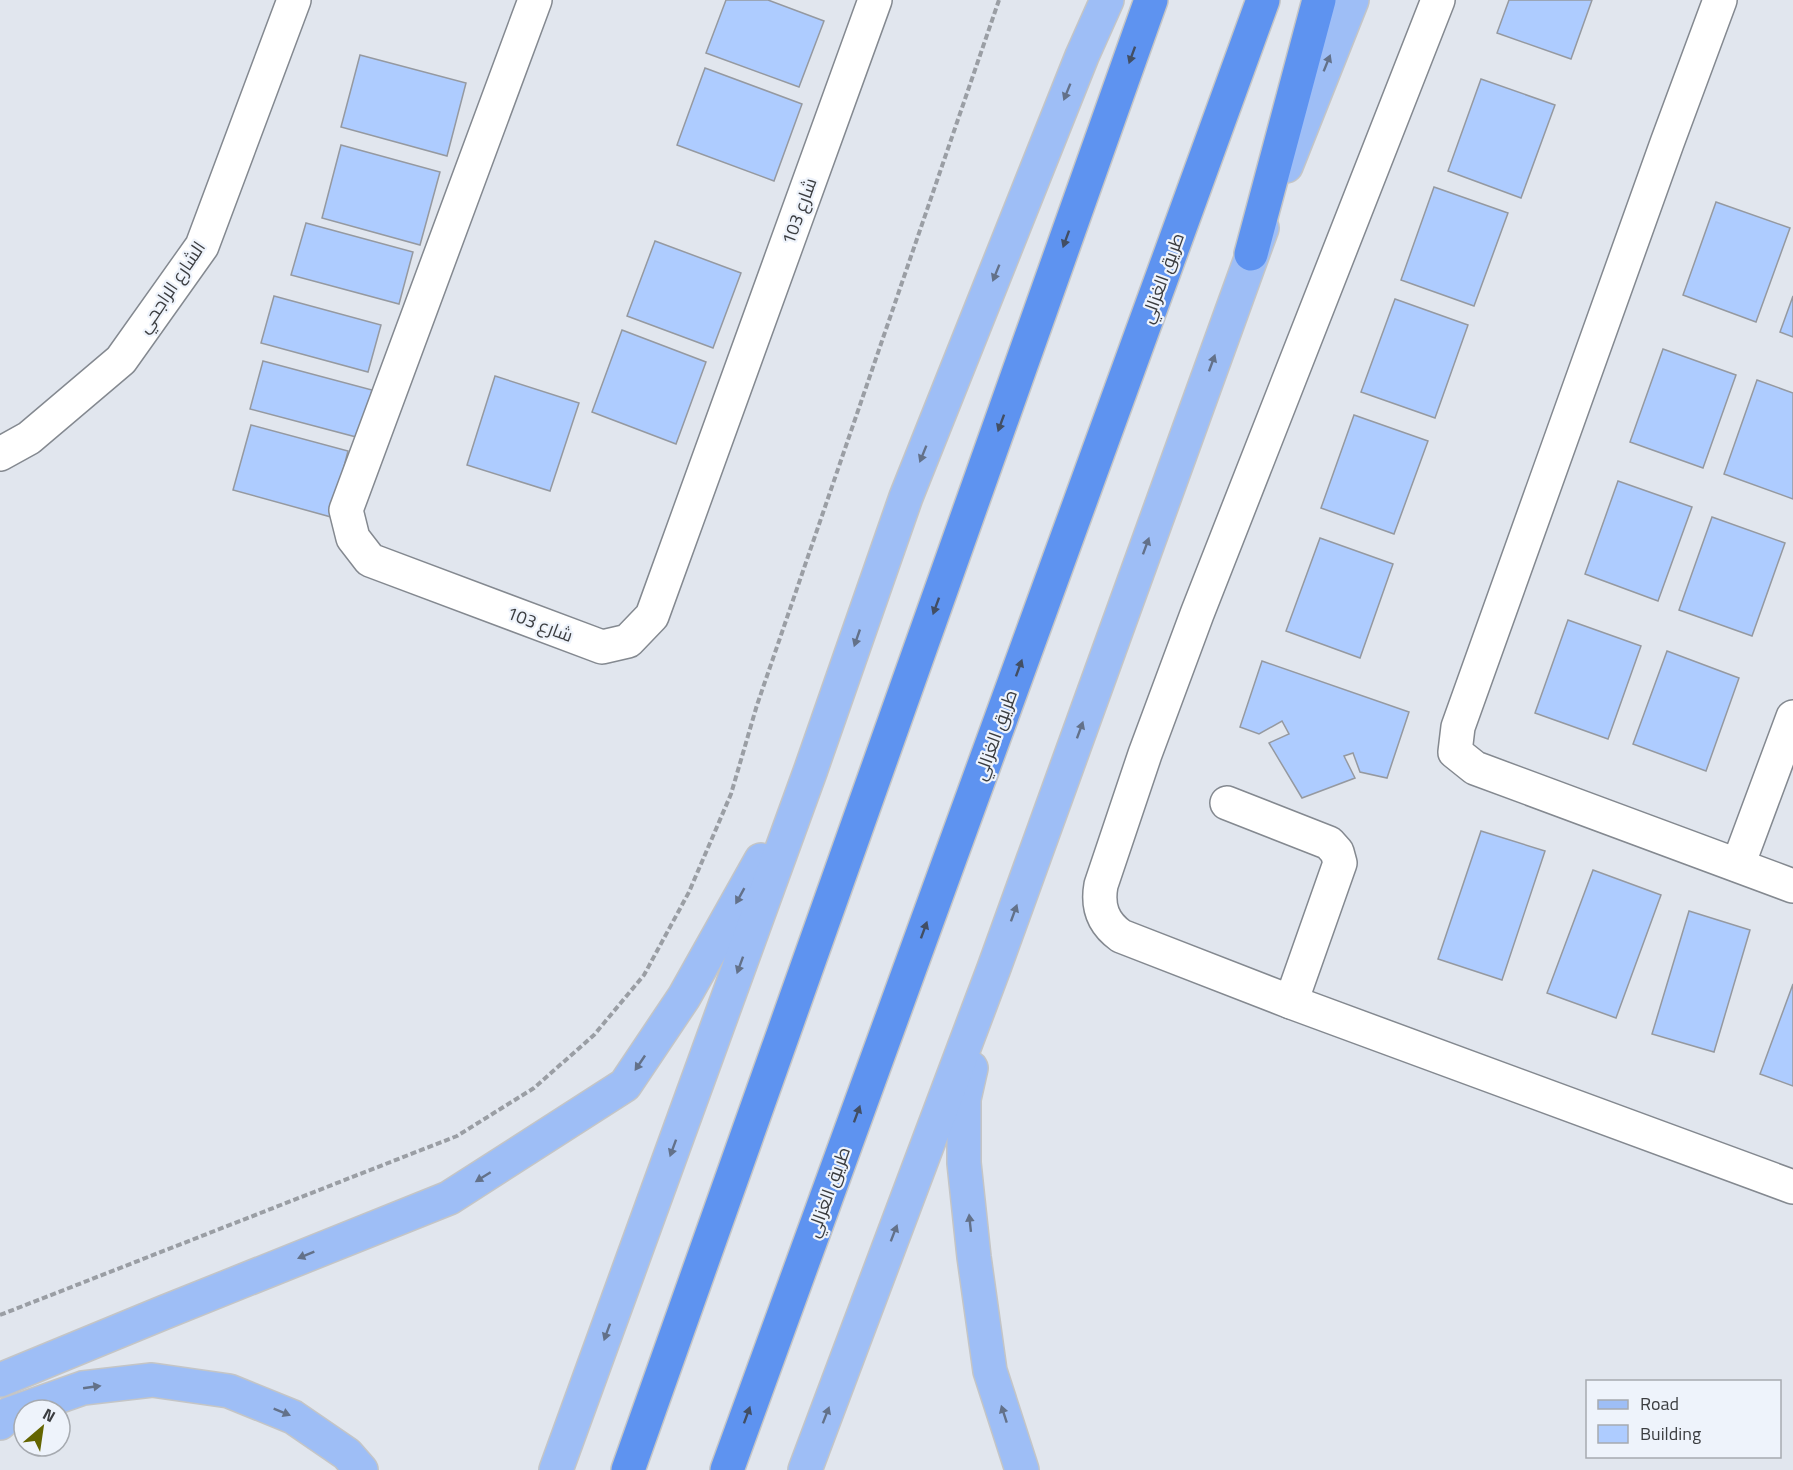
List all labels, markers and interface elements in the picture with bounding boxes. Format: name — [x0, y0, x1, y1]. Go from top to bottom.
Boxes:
one-way arrow — [1126, 46, 1136, 64]
one-way arrow — [1323, 54, 1332, 72]
one-way arrow — [1062, 83, 1072, 101]
street label: شارع 103 — [775, 174, 823, 248]
street label: طريق الغزالي — [1133, 229, 1192, 328]
one-way arrow — [1061, 230, 1071, 248]
street label: الشارع الراجحي — [130, 236, 213, 339]
one-way arrow — [990, 265, 1000, 283]
one-way arrow — [1208, 354, 1218, 372]
one-way arrow — [996, 414, 1006, 432]
one-way arrow — [918, 446, 928, 464]
one-way arrow — [1141, 537, 1151, 555]
one-way arrow — [930, 597, 940, 615]
street label: شارع 103 — [503, 599, 577, 649]
one-way arrow — [851, 629, 861, 647]
one-way arrow — [1015, 659, 1025, 677]
street label: طريق الغزالي — [966, 686, 1025, 785]
one-way arrow — [1075, 721, 1085, 739]
one-way arrow — [735, 888, 745, 905]
one-way arrow — [1009, 904, 1019, 922]
one-way arrow — [919, 921, 929, 939]
one-way arrow — [734, 956, 744, 974]
one-way arrow — [635, 1055, 646, 1071]
one-way arrow — [852, 1104, 862, 1122]
one-way arrow — [668, 1139, 677, 1157]
street label: طريق الغزالي — [799, 1143, 858, 1242]
one-way arrow — [475, 1171, 491, 1182]
one-way arrow — [965, 1213, 975, 1232]
one-way arrow — [890, 1224, 900, 1242]
one-way arrow — [296, 1251, 314, 1261]
one-way arrow — [601, 1323, 611, 1341]
legend — [1586, 1380, 1781, 1458]
one-way arrow — [83, 1383, 102, 1392]
text: Road — [1640, 1390, 1679, 1417]
north arrow — [12, 1398, 72, 1458]
text: N — [39, 1402, 60, 1428]
one-way arrow — [999, 1405, 1008, 1423]
one-way arrow — [742, 1406, 752, 1424]
one-way arrow — [821, 1406, 831, 1424]
one-way arrow — [273, 1407, 291, 1417]
text: Building — [1640, 1420, 1701, 1447]

